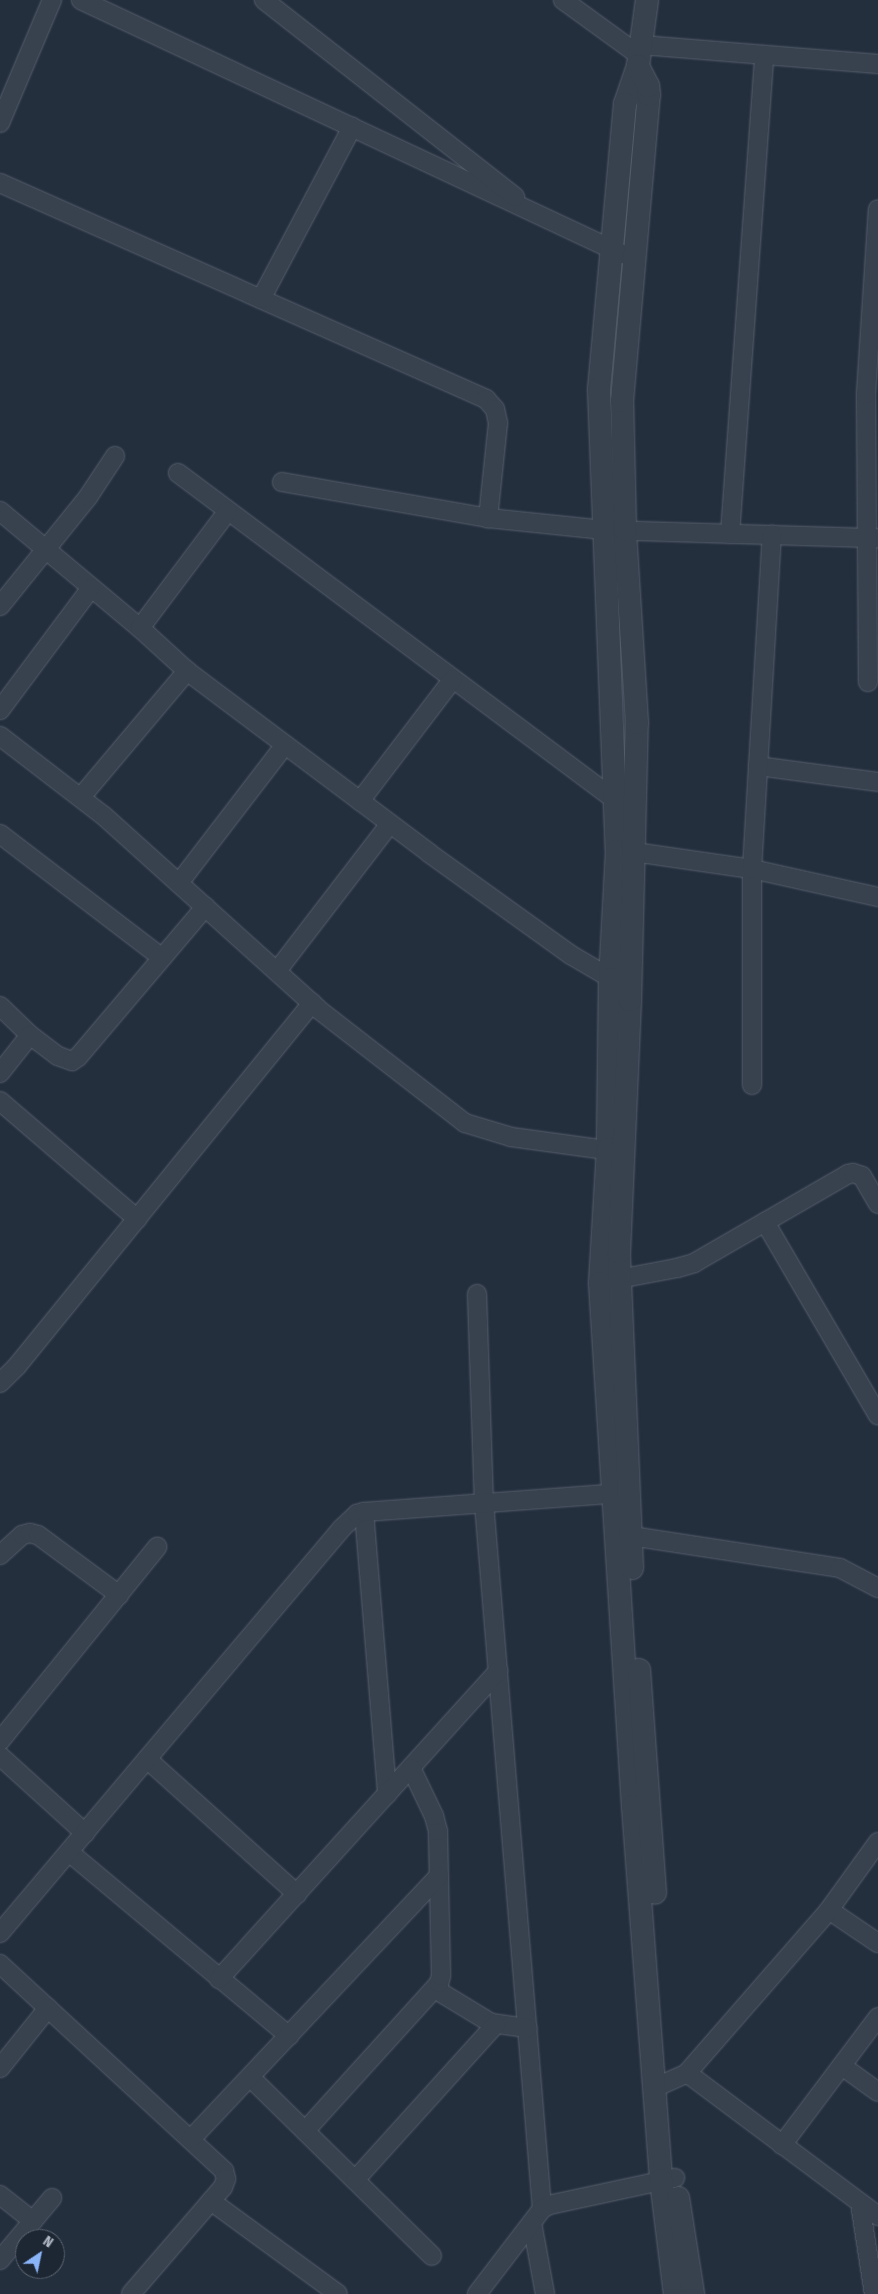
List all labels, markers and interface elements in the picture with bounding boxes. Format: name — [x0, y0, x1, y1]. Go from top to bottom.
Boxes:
north arrow — [15, 2229, 65, 2279]
text: N — [40, 2233, 56, 2251]

